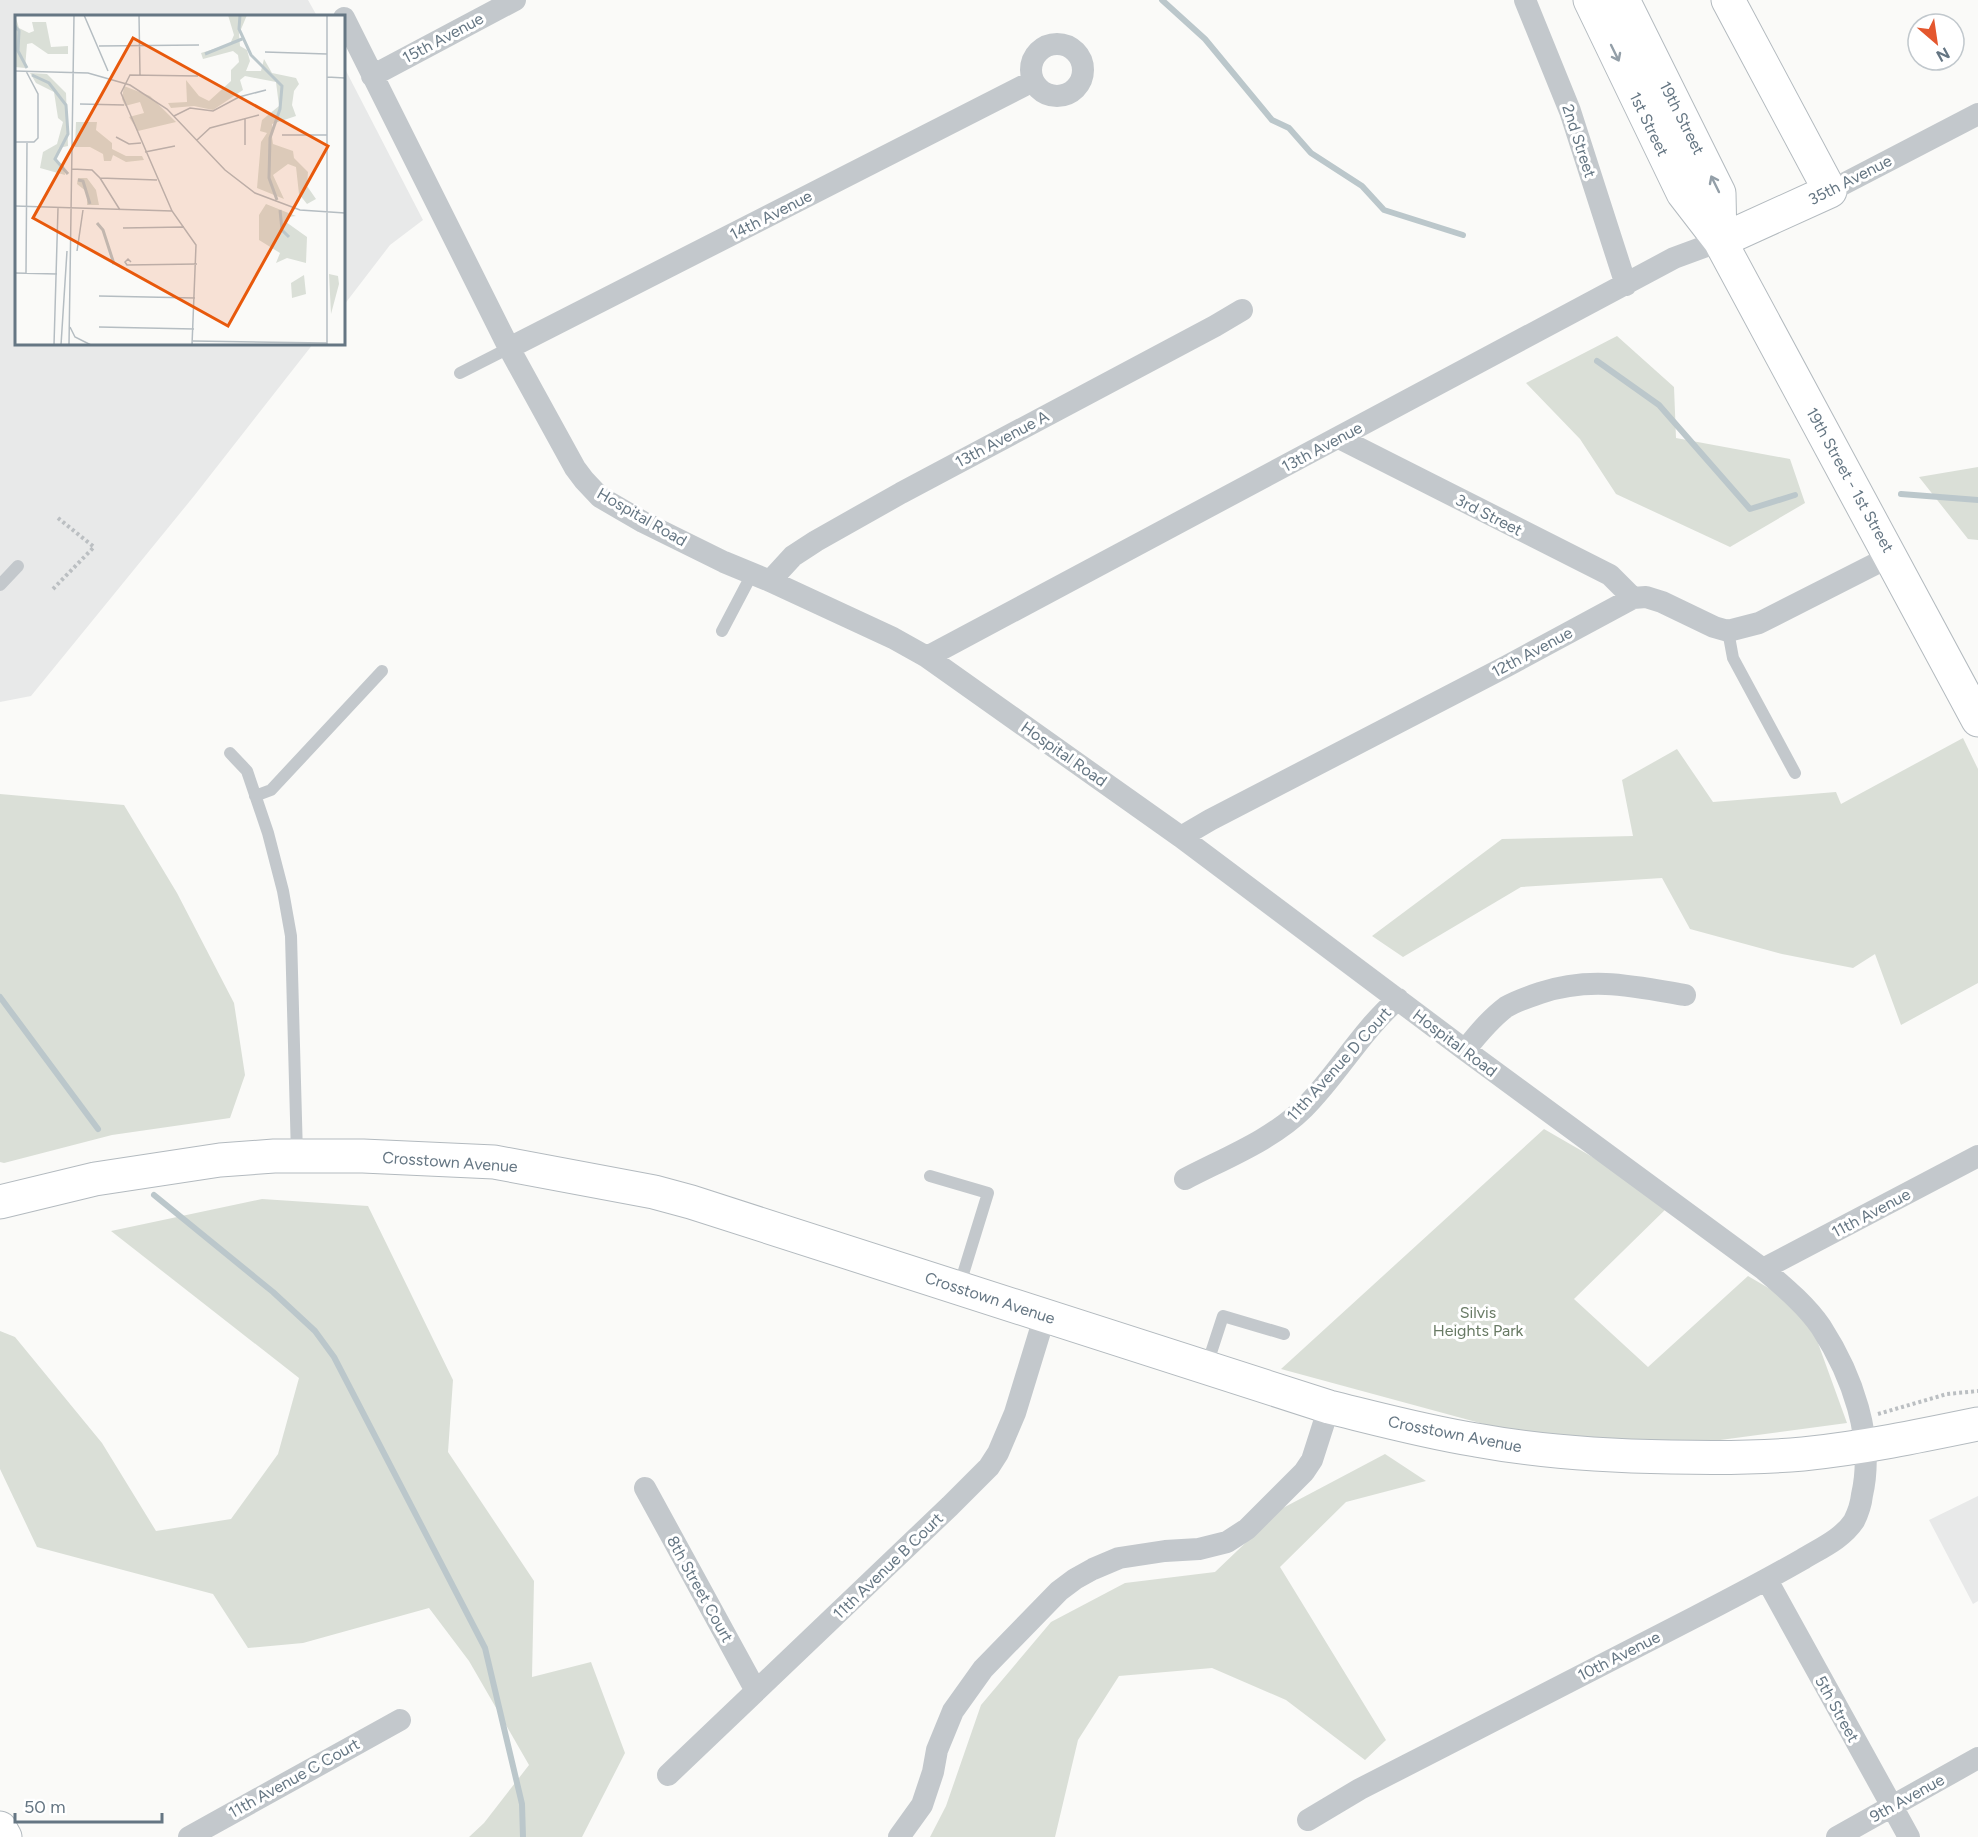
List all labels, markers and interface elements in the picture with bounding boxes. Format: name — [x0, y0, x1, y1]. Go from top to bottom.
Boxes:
street label: 15th Avenue — [399, 9, 487, 67]
north arrow — [1906, 12, 1966, 72]
inset map — [15, 15, 345, 345]
one-way arrow — [1610, 43, 1622, 61]
text: N — [1933, 43, 1953, 66]
street label: 19th Street — [1656, 78, 1708, 158]
street label: 1st Street — [1625, 89, 1673, 159]
street label: 2nd Street — [1558, 102, 1600, 180]
street label: 35th Avenue — [1805, 151, 1895, 209]
one-way arrow — [1708, 175, 1720, 193]
street label: 14th Avenue — [727, 186, 815, 244]
street label: 19th Street - 1st Street — [1802, 404, 1898, 556]
street label: 13th Avenue A — [952, 406, 1052, 472]
street label: 13th Avenue — [1279, 418, 1366, 476]
street label: Hospital Road — [594, 484, 690, 550]
street label: 3rd Street — [1452, 490, 1526, 540]
street label: 12th Avenue — [1488, 623, 1576, 681]
street label: Hospital Road — [1017, 717, 1111, 791]
street label: 11th Avenue D Court — [1283, 1003, 1395, 1125]
street label: Hospital Road — [1409, 1005, 1501, 1081]
street label: Crosstown Avenue — [382, 1148, 519, 1176]
street label: 11th Avenue — [1828, 1184, 1914, 1242]
street label: Crosstown Avenue — [923, 1268, 1058, 1328]
park label: Silvis Heights Park — [1433, 1303, 1524, 1340]
street label: Crosstown Avenue — [1387, 1412, 1524, 1456]
street label: 11th Avenue B Court — [829, 1509, 947, 1623]
street label: 8th Street Court — [663, 1532, 737, 1646]
street label: 10th Avenue — [1575, 1627, 1664, 1685]
street label: 5th Street — [1811, 1672, 1863, 1746]
street label: 11th Avenue C Court — [225, 1734, 363, 1822]
street label: 9th Avenue — [1866, 1770, 1948, 1826]
scale bar — [15, 1786, 162, 1824]
text: 50 m — [24, 1796, 66, 1818]

